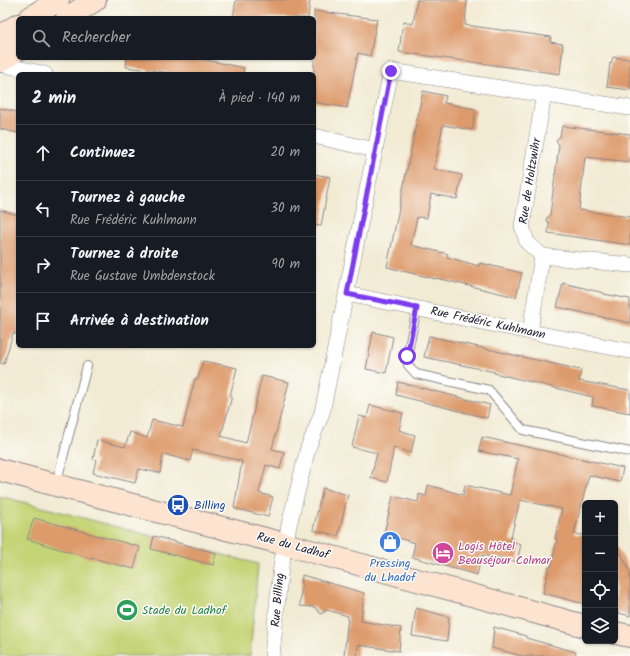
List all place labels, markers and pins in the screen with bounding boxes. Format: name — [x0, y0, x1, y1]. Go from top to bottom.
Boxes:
bus stop icon: Billing — [165, 492, 191, 518]
place label: Billing — [194, 496, 226, 515]
shop icon: Pressing du Lhadof — [377, 529, 403, 555]
place label: Logis Hôtel Beauséjour Colmar — [458, 537, 552, 570]
hotel icon: Logis Hôtel Beauséjour Colmar — [430, 540, 456, 566]
place label: Pressing du Lhadof — [364, 554, 417, 587]
sports icon: Stade du Ladhof — [114, 597, 140, 623]
place label: Stade du Ladhof — [142, 601, 227, 620]

